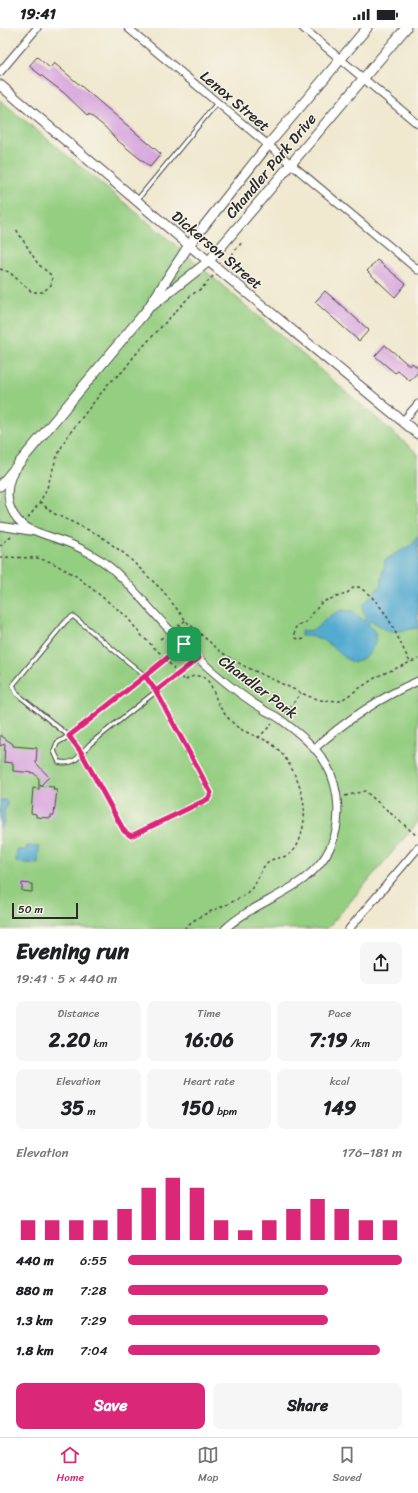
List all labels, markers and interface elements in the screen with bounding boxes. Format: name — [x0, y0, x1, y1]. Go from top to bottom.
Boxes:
text: 19:41 — [20, 1, 56, 27]
street label: Lenox Street — [194, 64, 276, 139]
street label: Chandler Park Drive — [219, 107, 323, 225]
street label: Dickerson Street — [166, 204, 269, 296]
pin — [167, 627, 201, 661]
icon: arrive — [173, 633, 195, 655]
street label: Chandler Park — [213, 648, 304, 726]
text: 50 m — [18, 900, 43, 919]
scale bar — [12, 901, 78, 920]
text: Evening run — [16, 932, 129, 971]
button: share — [360, 942, 402, 984]
text: 19:41 · 5 × 440 m — [16, 967, 117, 990]
text: Distance — [57, 1004, 99, 1023]
text: Time — [197, 1004, 221, 1023]
text: Pace — [328, 1004, 351, 1023]
text: 2.20 — [49, 1023, 91, 1058]
text: 16:06 — [184, 1023, 234, 1058]
text: 7:19 — [309, 1023, 348, 1058]
text: km — [91, 1034, 108, 1053]
text: /km — [348, 1034, 370, 1053]
text: Elevation — [56, 1072, 101, 1091]
text: Heart rate — [183, 1072, 235, 1091]
text: kcal — [330, 1072, 350, 1091]
text: 35 — [61, 1091, 84, 1126]
text: 150 — [181, 1091, 214, 1126]
text: 149 — [323, 1091, 356, 1126]
text: m — [84, 1102, 96, 1121]
text: bpm — [214, 1102, 237, 1121]
text: Elevation — [16, 1141, 69, 1164]
text: 176–181 m — [342, 1141, 402, 1164]
text: 440 m — [16, 1249, 54, 1272]
text: 6:55 — [80, 1249, 107, 1272]
text: 880 m — [16, 1279, 53, 1302]
text: 7:28 — [80, 1279, 107, 1302]
text: 1.3 km — [16, 1309, 53, 1332]
text: 7:29 — [80, 1309, 107, 1332]
text: 1.8 km — [16, 1339, 54, 1362]
text: 7:04 — [80, 1339, 108, 1362]
button: Save — [16, 1383, 205, 1429]
button: Share — [213, 1383, 402, 1429]
tab: Home — [57, 1444, 84, 1487]
tab: Map — [197, 1444, 219, 1487]
tab: Saved — [332, 1444, 361, 1487]

